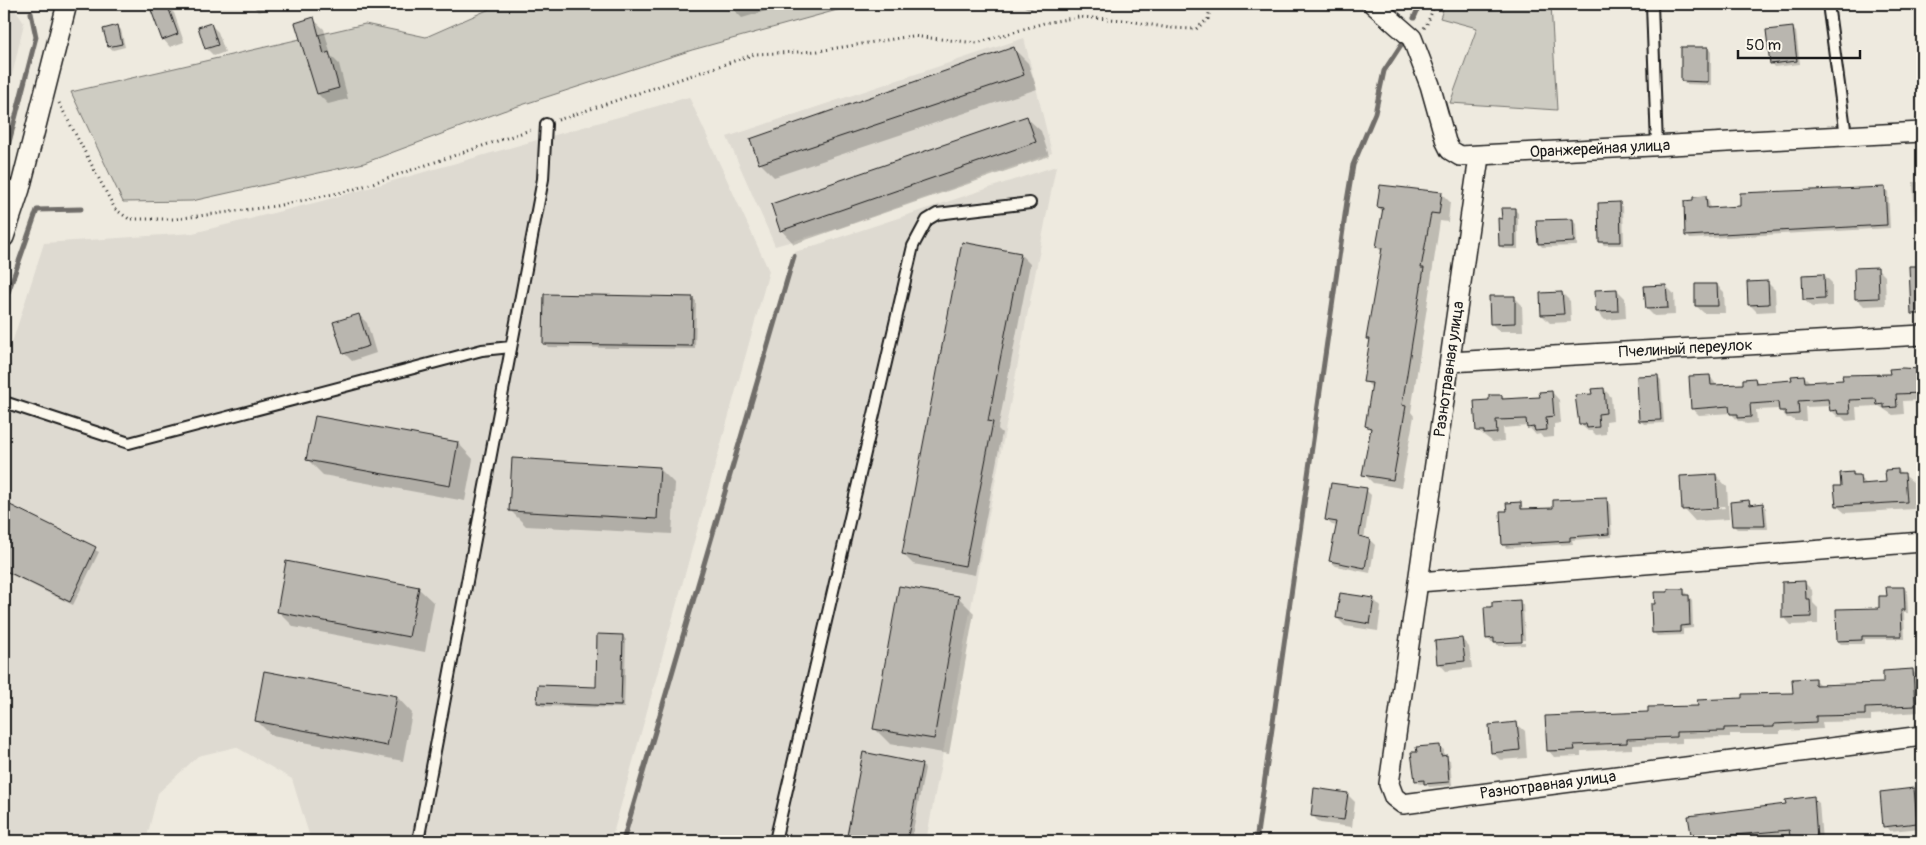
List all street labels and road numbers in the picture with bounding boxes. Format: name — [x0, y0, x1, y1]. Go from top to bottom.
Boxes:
street label: Оранжерейная улица — [1529, 135, 1671, 162]
street label: Разнотравная улица — [1430, 300, 1468, 438]
street label: Пчелиный переулок — [1618, 335, 1753, 362]
street label: Разнотравная улица — [1479, 766, 1617, 804]

